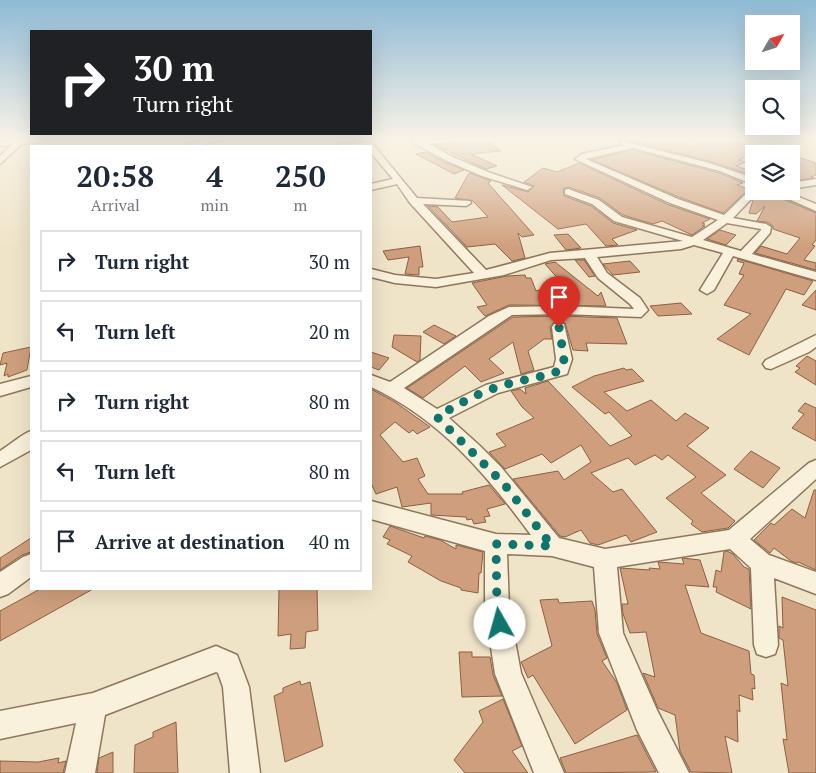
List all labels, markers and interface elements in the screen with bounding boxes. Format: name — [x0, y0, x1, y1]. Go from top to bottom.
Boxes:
north arrow — [745, 15, 800, 70]
map controls — [745, 15, 800, 200]
text: 30 m — [133, 45, 214, 91]
icon: right — [50, 50, 115, 115]
button: search — [745, 80, 800, 135]
text: Turn right — [133, 89, 233, 118]
button: layers — [745, 145, 800, 200]
text: 20:58 — [76, 156, 154, 196]
text: 4 — [206, 156, 223, 196]
text: 250 — [275, 156, 326, 196]
text: Arrival — [91, 194, 140, 216]
text: min — [201, 194, 229, 216]
text: m — [293, 194, 307, 216]
icon: right — [52, 247, 80, 275]
text: Turn right — [95, 249, 189, 274]
text: 30 m — [309, 249, 350, 274]
pin — [538, 276, 580, 327]
icon: arrive — [545, 283, 573, 311]
icon: left — [52, 317, 80, 345]
text: Turn left — [95, 319, 176, 344]
text: 20 m — [309, 319, 350, 344]
icon: right — [52, 387, 80, 415]
text: Turn right — [95, 389, 189, 414]
text: 80 m — [309, 389, 350, 414]
icon: left — [52, 457, 80, 485]
text: Turn left — [95, 459, 176, 484]
text: 80 m — [309, 459, 350, 484]
icon: arrive — [52, 527, 80, 555]
text: Arrive at destination — [95, 529, 284, 554]
text: 40 m — [309, 529, 350, 554]
position arrow — [473, 597, 525, 649]

